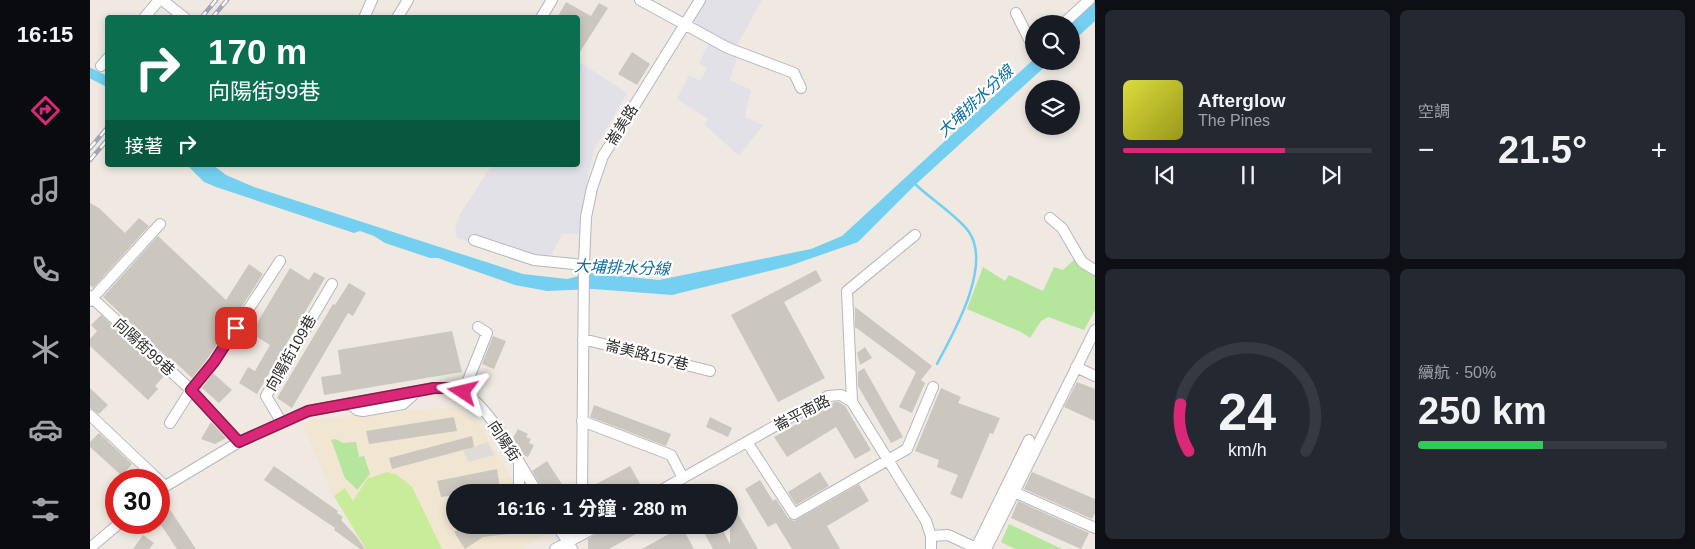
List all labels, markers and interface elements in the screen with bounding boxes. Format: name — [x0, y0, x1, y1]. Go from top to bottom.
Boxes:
map controls — [1025, 15, 1080, 135]
button: search — [1025, 15, 1080, 70]
text: 16:15 — [17, 22, 73, 47]
text: 170 m — [208, 32, 307, 71]
icon: right — [125, 35, 190, 100]
water label: 大埔排水分線 — [934, 61, 1018, 140]
text: 向陽街99巷 — [208, 79, 320, 104]
button: layers — [1025, 80, 1080, 135]
text: Afterglow — [1198, 90, 1286, 111]
icon: directions — [28, 93, 63, 128]
street label: 崙美路 — [602, 101, 641, 148]
text: 空調 — [1418, 103, 1450, 120]
text: The Pines — [1198, 112, 1270, 129]
text: 21.5° — [1498, 129, 1587, 171]
icon: right — [173, 130, 201, 158]
text: − — [1418, 134, 1434, 165]
text: + — [1651, 134, 1667, 165]
text: 接著 — [125, 136, 163, 157]
icon: previous — [1151, 161, 1179, 189]
icon: pause — [1234, 161, 1262, 189]
icon: next — [1317, 161, 1345, 189]
icon: music — [28, 173, 63, 208]
icon: phone — [28, 252, 63, 287]
water label: 大埔排水分線 — [574, 257, 672, 278]
pin — [215, 307, 257, 349]
street label: 向陽街109巷 — [262, 312, 319, 394]
street label: 向陽街99巷 — [111, 314, 178, 379]
icon: arrive — [222, 314, 250, 342]
icon: climate — [28, 332, 63, 367]
street label: 崙美路157巷 — [604, 336, 690, 373]
text: 續航 · 50% — [1418, 364, 1496, 381]
position arrow — [436, 365, 488, 417]
text: 24 — [1219, 383, 1276, 441]
text: 250 km — [1418, 390, 1547, 432]
street label: 崙平南路 — [771, 391, 832, 434]
icon: car — [28, 412, 63, 447]
street label: 向陽街 — [485, 417, 524, 464]
text: km/h — [1228, 440, 1267, 460]
speed limit sign: 30 — [105, 469, 170, 534]
icon: filters — [28, 492, 63, 527]
text: 16:16 · 1 分鐘 · 280 m — [497, 498, 687, 519]

